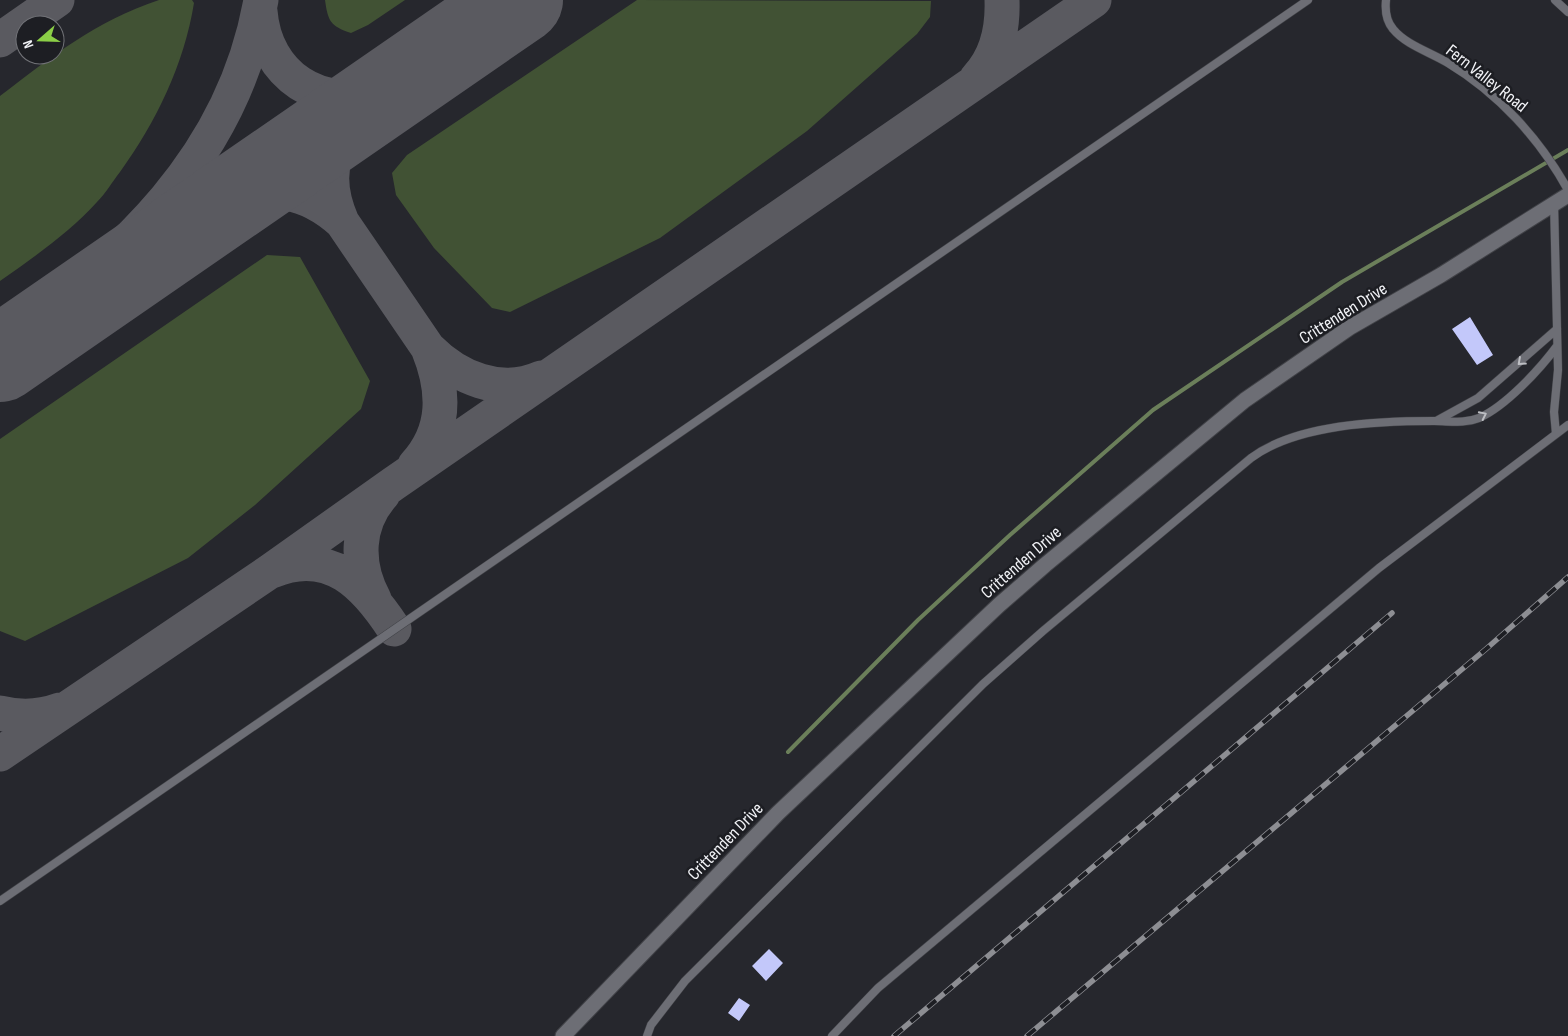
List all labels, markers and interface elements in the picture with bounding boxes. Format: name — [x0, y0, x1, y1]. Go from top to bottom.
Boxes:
north arrow — [15, 15, 65, 65]
text: N — [19, 38, 38, 51]
street label: Fern Valley Road — [1442, 40, 1532, 117]
street label: Crittenden Drive — [1295, 278, 1391, 349]
one-way arrow — [1518, 356, 1527, 365]
one-way arrow — [1478, 411, 1487, 421]
street label: Crittenden Drive — [977, 522, 1066, 603]
street label: Crittenden Drive — [683, 798, 768, 884]

